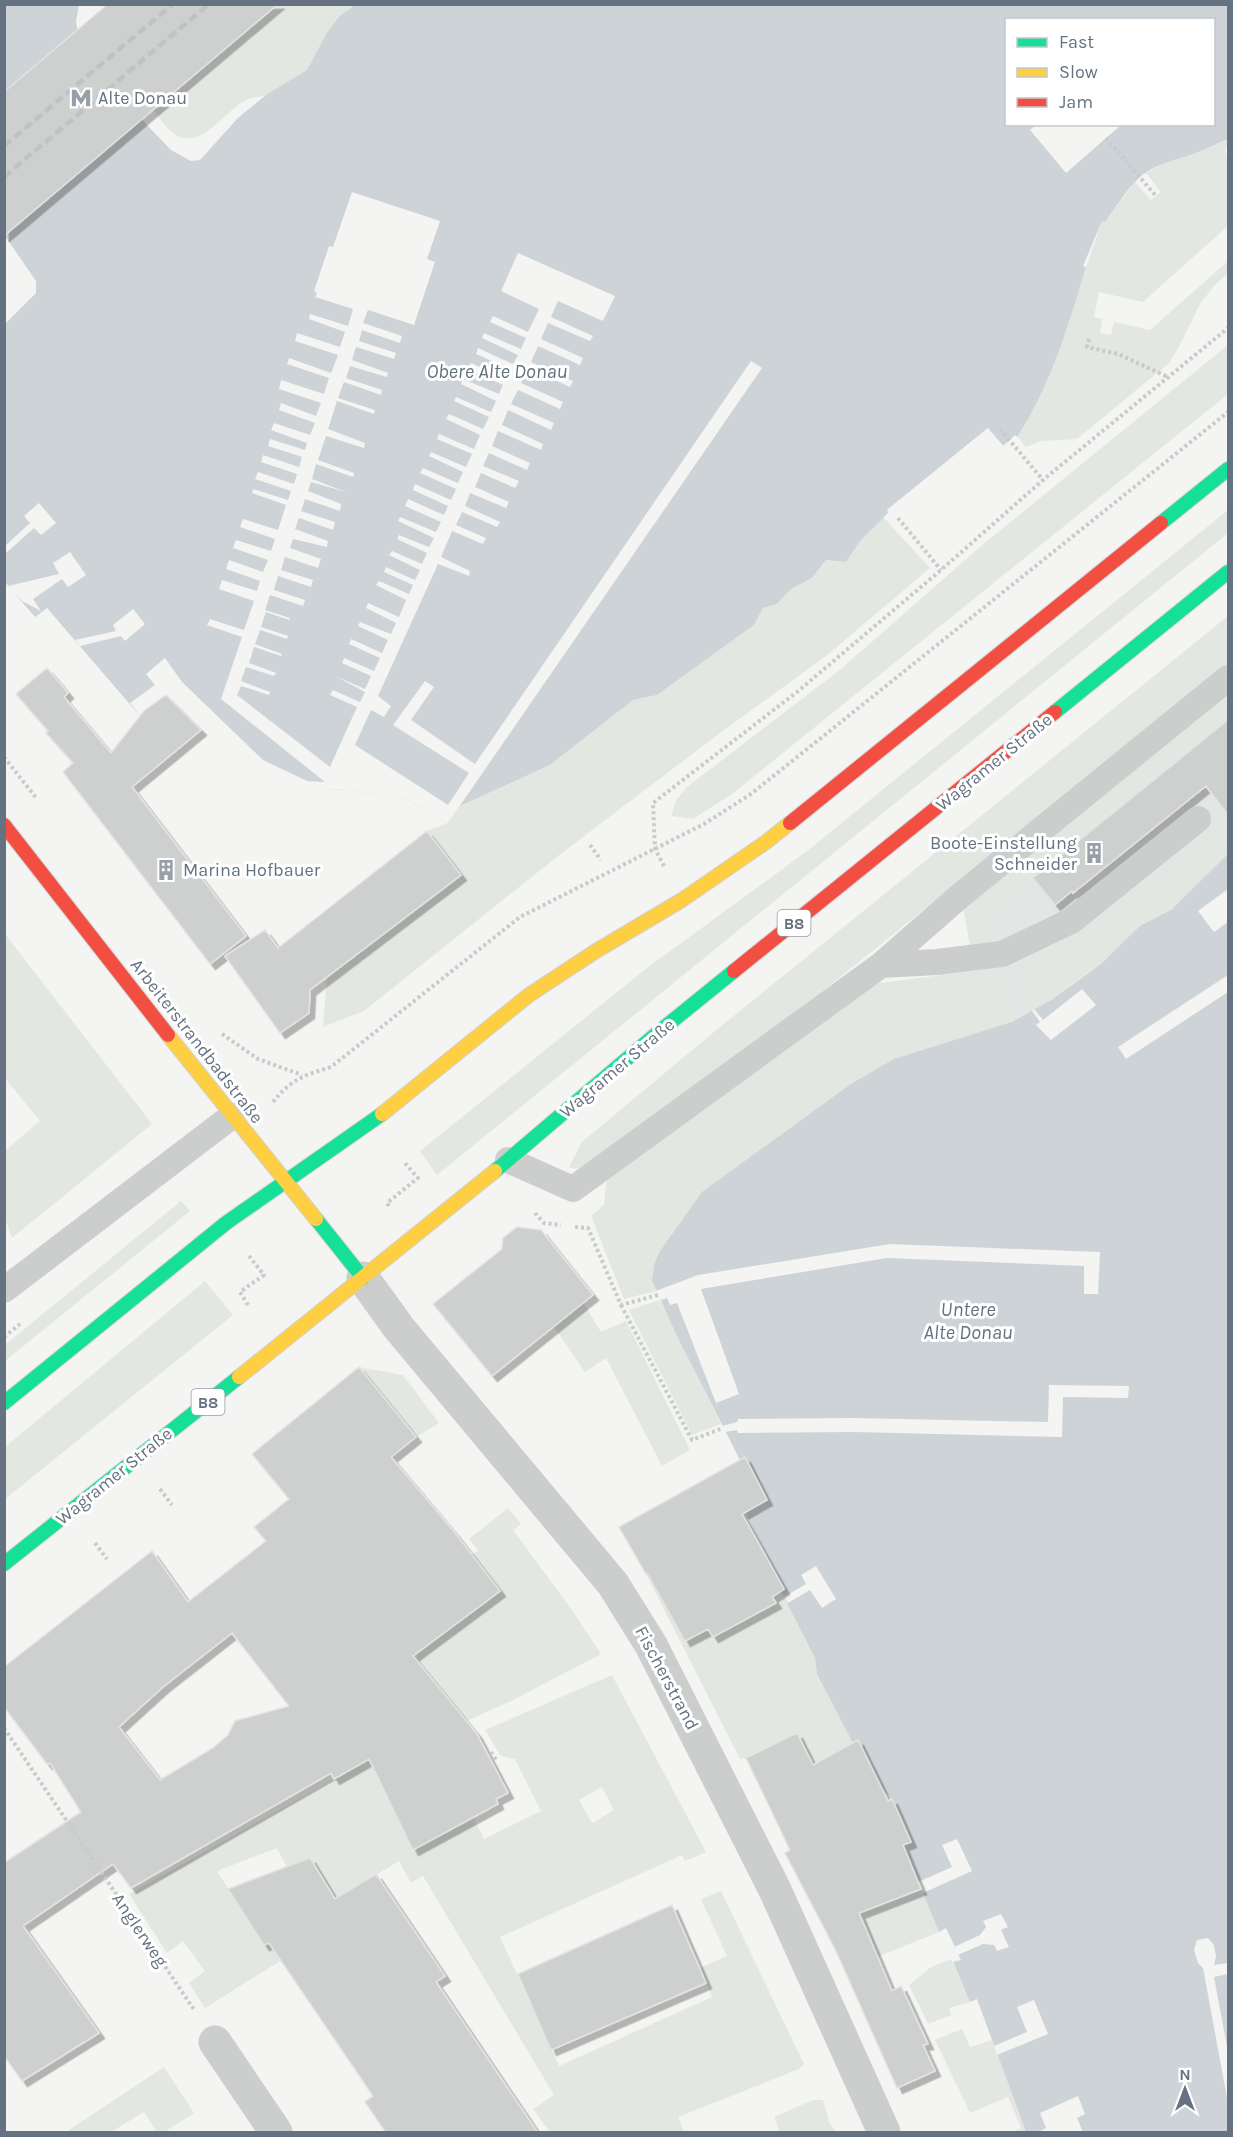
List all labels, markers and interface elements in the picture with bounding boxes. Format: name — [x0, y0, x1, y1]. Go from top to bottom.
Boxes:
legend — [1005, 18, 1215, 126]
text: Fast — [1059, 31, 1094, 53]
text: Slow — [1059, 61, 1098, 83]
metro station icon: Alte Donau — [69, 86, 93, 110]
place label: Alte Donau — [98, 87, 187, 109]
text: Jam — [1059, 91, 1093, 113]
water label: Obere Alte Donau — [426, 360, 568, 383]
street label: Wagramer Straße — [931, 708, 1057, 816]
place label: Boote-Einstellung Schneider — [930, 832, 1077, 875]
building icon: Boote-Einstellung Schneider — [1082, 841, 1106, 865]
building icon: Marina Hofbauer — [154, 858, 178, 882]
place label: Marina Hofbauer — [183, 859, 321, 881]
road number: B8 — [778, 910, 810, 936]
street label: Arbeiterstrandbadstraße — [126, 954, 268, 1128]
street label: Wagramer Straße — [555, 1014, 679, 1122]
water label: Untere Alte Donau — [923, 1298, 1013, 1344]
road number: B8 — [192, 1389, 224, 1415]
street label: Wagramer Straße — [51, 1422, 177, 1530]
street label: Fischerstrand — [630, 1622, 704, 1734]
street label: Anglerweg — [107, 1889, 173, 1971]
north arrow — [1155, 2059, 1215, 2119]
text: N — [1179, 2065, 1191, 2084]

